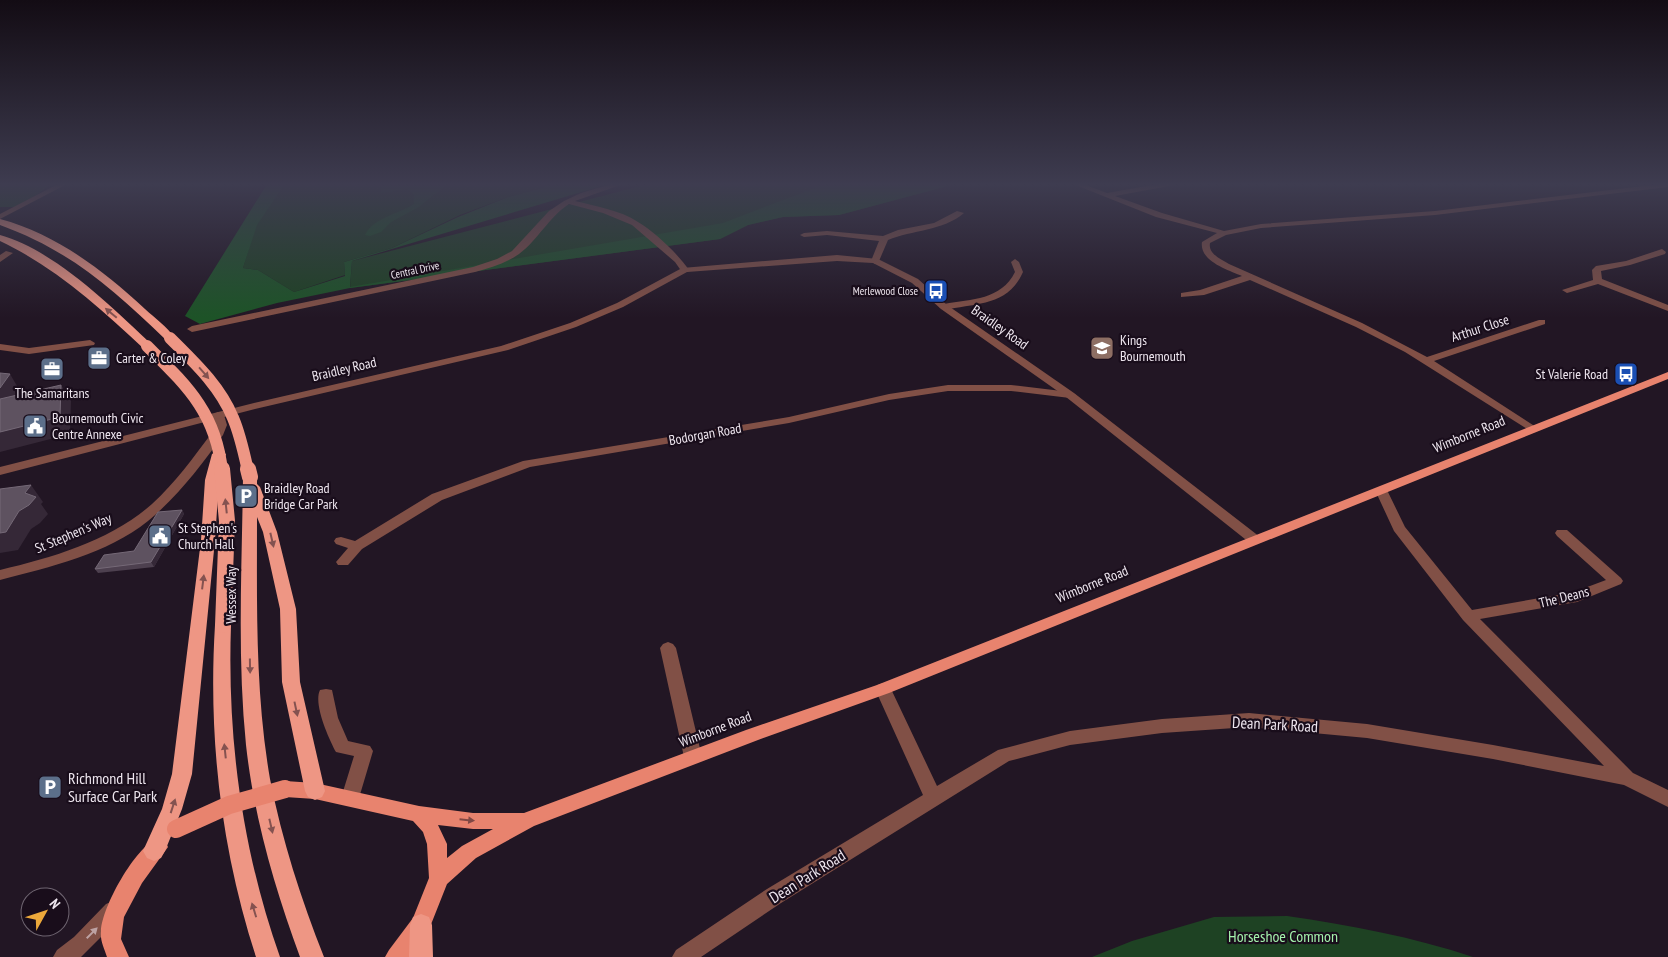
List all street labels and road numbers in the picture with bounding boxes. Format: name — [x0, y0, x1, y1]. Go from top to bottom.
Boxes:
street label: Central Drive — [389, 258, 441, 282]
street label: Braidley Road — [968, 301, 1032, 353]
street label: Arthur Close — [1449, 310, 1511, 346]
street label: Braidley Road — [310, 353, 378, 385]
street label: Wimborne Road — [1430, 411, 1508, 457]
street label: Bodorgan Road — [667, 419, 743, 449]
street label: St Stephen's Way — [32, 508, 115, 557]
street label: Wimborne Road — [1053, 561, 1131, 607]
street label: Wessex Way — [222, 565, 240, 624]
street label: The Deans — [1537, 582, 1591, 612]
street label: Wimborne Road — [676, 707, 754, 751]
street label: Dean Park Road — [1232, 712, 1318, 736]
street label: Dean Park Road — [765, 845, 849, 907]

